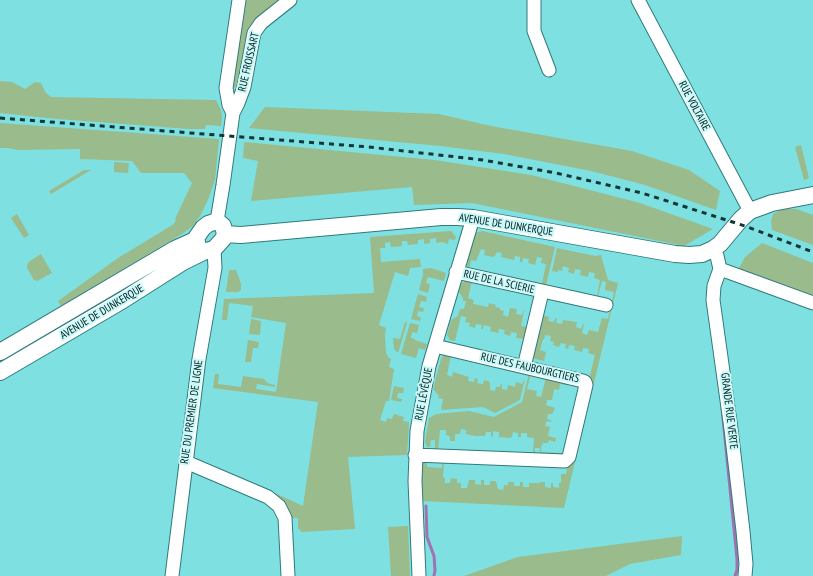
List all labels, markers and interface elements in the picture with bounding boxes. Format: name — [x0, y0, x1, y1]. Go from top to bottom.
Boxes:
street label: RUE FROISSART — [236, 31, 262, 93]
street label: RUE VOLTAIRE — [675, 79, 713, 133]
street label: AVENUE DE DUNKERQUE — [458, 211, 554, 239]
street label: RUE DE LA SCIERIE — [462, 267, 536, 297]
street label: AVENUE DE DUNKERQUE — [58, 282, 146, 342]
street label: RUE DES FAUBOURGTIERS — [480, 350, 580, 386]
street label: RUE DU PREMIER DE LIGNE — [178, 359, 206, 465]
street label: RUE LÉVÊQUE — [412, 366, 436, 422]
street label: GRANDE RUE VERTE — [718, 372, 740, 450]

